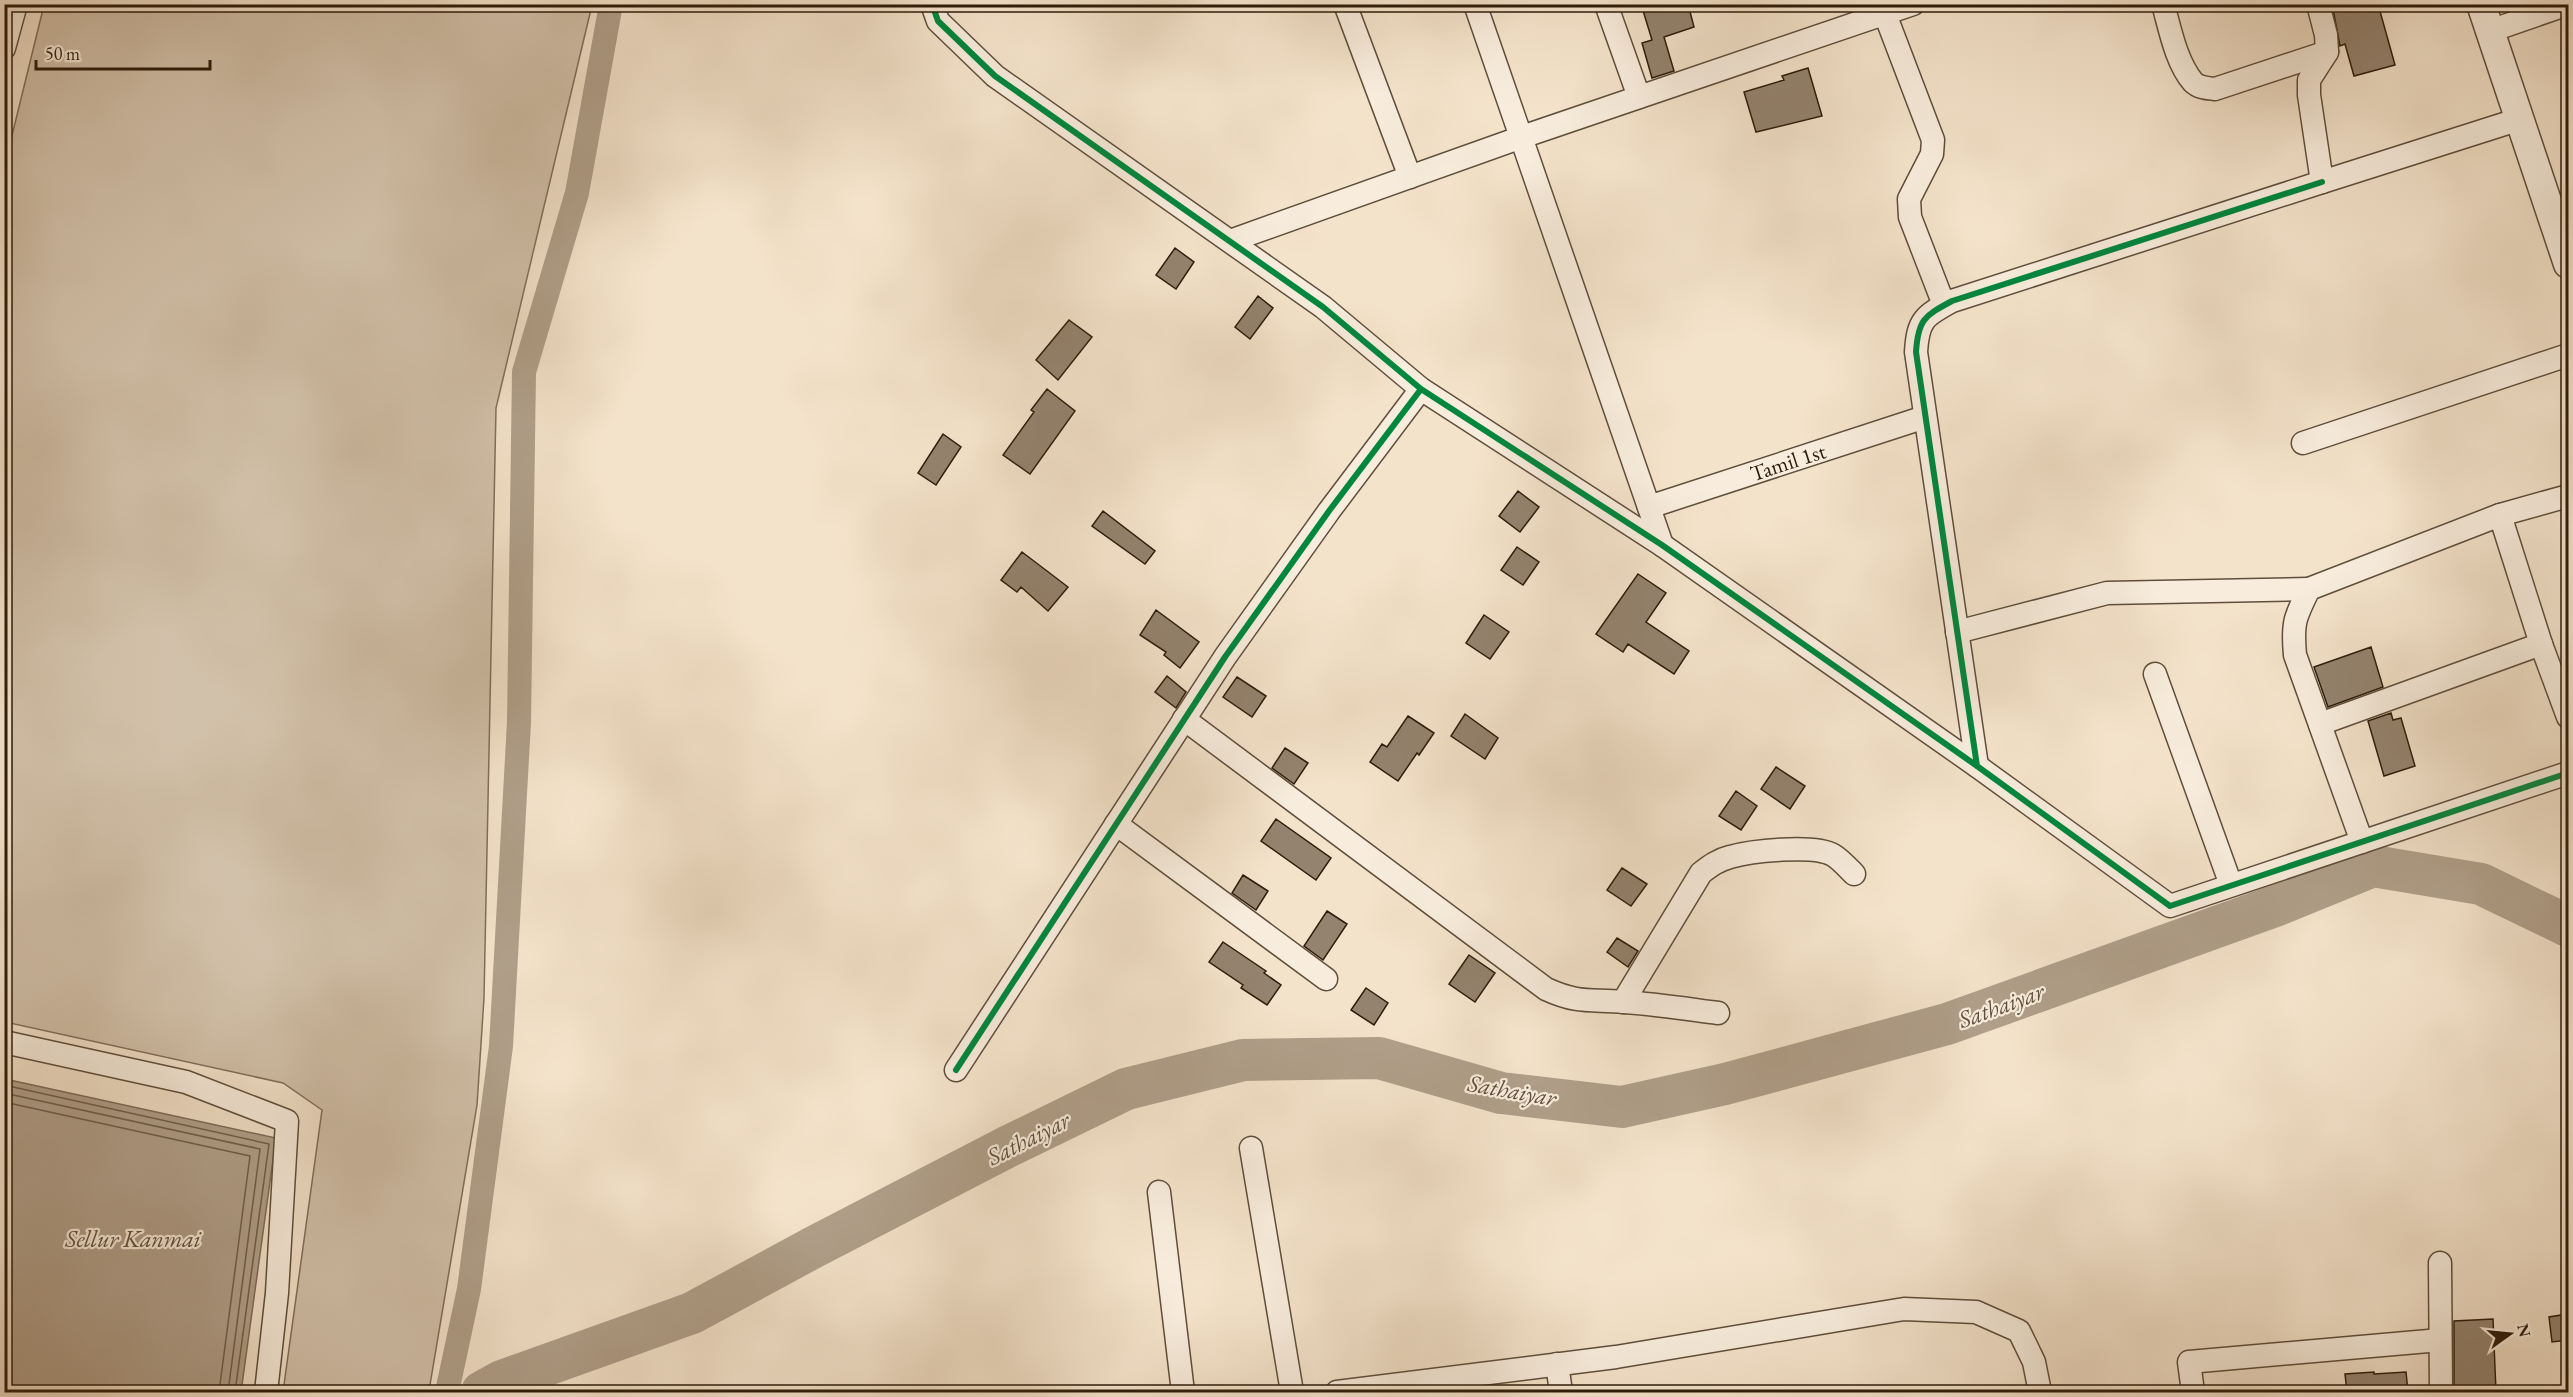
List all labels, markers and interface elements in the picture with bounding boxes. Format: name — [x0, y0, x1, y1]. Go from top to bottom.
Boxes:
scale bar — [36, 33, 210, 71]
text: 50 m — [45, 42, 80, 65]
street label: Tamil 1st — [1746, 436, 1829, 488]
water label: Sathaiyar — [1953, 975, 2050, 1035]
water label: Sathaiyar — [1464, 1067, 1560, 1113]
water label: Sathaiyar — [980, 1103, 1076, 1172]
water label: Sellur Kanmai — [64, 1223, 202, 1254]
north arrow — [2480, 1304, 2540, 1364]
text: N — [2512, 1321, 2536, 1339]

